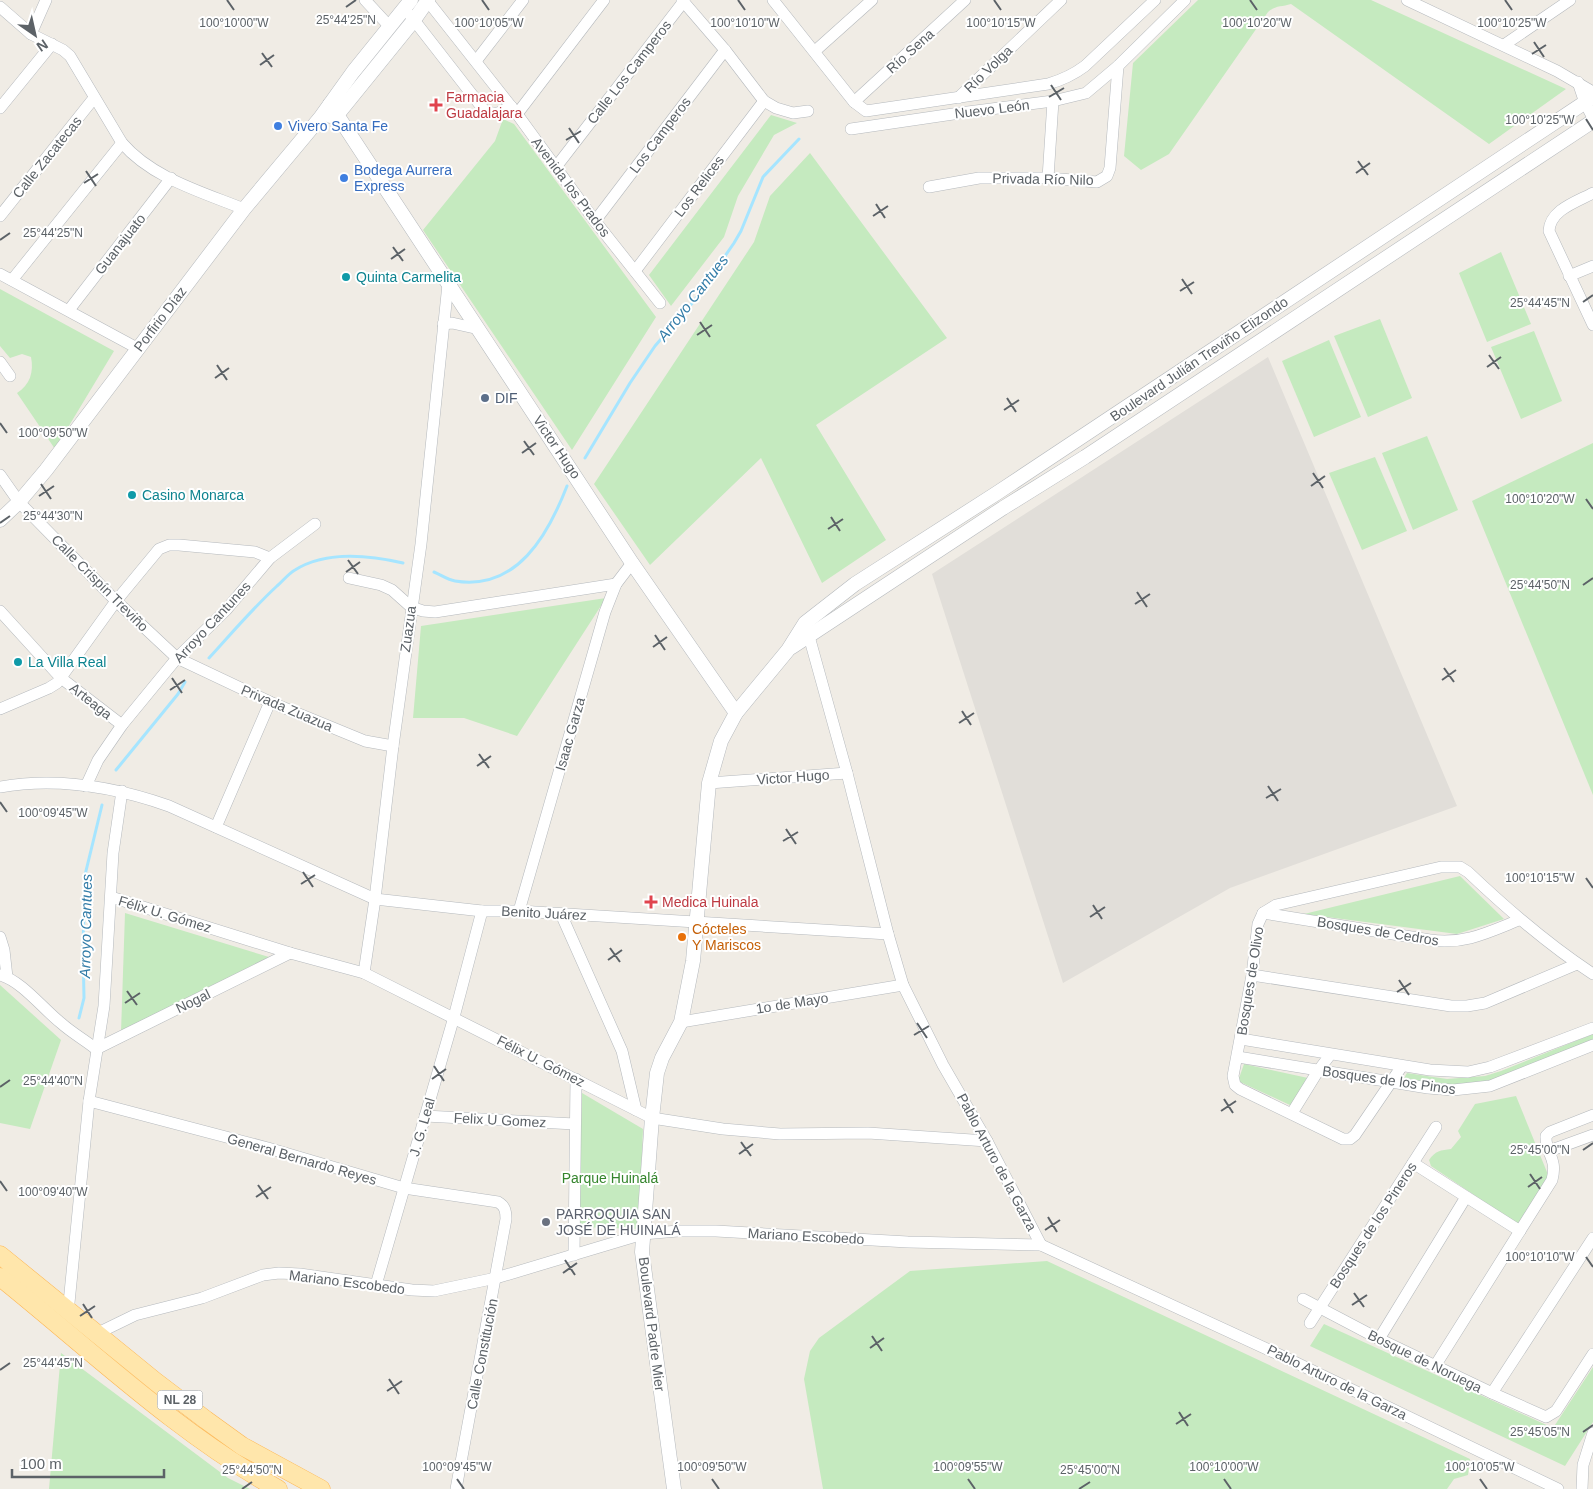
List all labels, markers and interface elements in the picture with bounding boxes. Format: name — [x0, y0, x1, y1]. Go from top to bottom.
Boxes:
north arrow — [10, 10, 60, 60]
text: 25°44'25"N — [316, 13, 376, 27]
text: 100°10'00"W — [199, 16, 269, 30]
text: 100°10'05"W — [454, 16, 524, 30]
text: 100°10'10"W — [710, 16, 780, 30]
text: 100°10'15"W — [966, 16, 1036, 30]
text: 100°10'20"W — [1222, 16, 1292, 30]
text: 100°10'25"W — [1477, 16, 1547, 30]
street label: Calle Los Camperos — [584, 17, 674, 127]
street label: Río Sena — [883, 25, 937, 76]
text: N — [34, 36, 51, 55]
street label: Río Volga — [961, 42, 1016, 96]
place label: Farmacia Guadalajara — [446, 89, 522, 121]
street label: Los Camperos — [626, 94, 694, 176]
street label: Nuevo León — [954, 96, 1030, 122]
marker: Farmacia Guadalajara — [430, 99, 442, 111]
street label: Calle Zacatecas — [9, 113, 85, 201]
text: 100°10'25"W — [1505, 113, 1575, 127]
place label: Vivero Santa Fe — [288, 118, 388, 134]
marker: Vivero Santa Fe — [272, 120, 284, 132]
street label: Avenida los Prados — [528, 134, 614, 240]
street label: Los Relices — [671, 152, 727, 220]
place label: Bodega Aurrera Express — [354, 162, 452, 194]
street label: Privada Río Nilo — [992, 170, 1094, 188]
marker: Bodega Aurrera Express — [338, 172, 350, 184]
street label: Guanajuato — [91, 210, 149, 277]
text: 25°44'25"N — [23, 226, 83, 240]
water label: Arroyo Cantues — [653, 251, 732, 345]
place label: Quinta Carmelita — [356, 269, 461, 285]
marker: Quinta Carmelita — [340, 271, 352, 283]
street label: Porfirio Díaz — [130, 283, 190, 355]
street label: Boulevard Julián Treviño Elizondo — [1107, 293, 1291, 425]
text: 25°44'45"N — [1510, 296, 1570, 310]
place label: DIF — [495, 390, 518, 406]
marker: DIF — [479, 392, 491, 404]
street label: Victor Hugo — [530, 412, 584, 482]
text: 100°09'50"W — [18, 426, 88, 440]
place label: Casino Monarca — [142, 487, 244, 503]
marker: Casino Monarca — [126, 489, 138, 501]
text: 100°10'20"W — [1505, 492, 1575, 506]
text: 25°44'30"N — [23, 509, 83, 523]
street label: Calle Crispín Treviño — [48, 531, 152, 635]
street label: Arroyo Cantunes — [170, 578, 254, 666]
text: 25°44'50"N — [1510, 578, 1570, 592]
street label: Zuazua — [397, 605, 419, 653]
place label: La Villa Real — [28, 654, 106, 670]
marker: La Villa Real — [12, 656, 24, 668]
street label: Arteaga — [67, 680, 115, 723]
street label: Privada Zuazua — [239, 681, 335, 735]
street label: Isaac Garza — [552, 695, 588, 772]
street label: Victor Hugo — [756, 766, 830, 788]
text: 100°09'45"W — [18, 806, 88, 820]
text: 100°10'15"W — [1505, 871, 1575, 885]
water label: Arroyo Cantues — [76, 873, 95, 979]
street label: Félix U. Gómez — [117, 892, 213, 936]
place label: Medica Huinala — [662, 894, 759, 910]
marker: Medica Huinala — [644, 895, 658, 909]
street label: Benito Juárez — [501, 903, 587, 923]
street label: Bosques de Cedros — [1316, 913, 1440, 949]
place label: Cócteles Y Mariscos — [692, 921, 761, 953]
street label: Bosques de Olivo — [1234, 925, 1267, 1036]
marker: Cócteles Y Mariscos — [676, 931, 688, 943]
street label: Nogal — [173, 986, 213, 1016]
street label: 1o de Mayo — [755, 989, 830, 1017]
street label: Félix U. Gómez — [494, 1032, 588, 1090]
street label: Bosques de los Pinos — [1321, 1063, 1457, 1097]
text: 25°44'40"N — [23, 1074, 83, 1088]
street label: Pablo Arturo de la Garza — [954, 1091, 1040, 1234]
street label: J. G. Leal — [406, 1096, 438, 1158]
street label: Felix U Gomez — [453, 1110, 547, 1130]
street label: General Bernardo Reyes — [225, 1130, 379, 1188]
text: 25°45'00"N — [1510, 1143, 1570, 1157]
street label: Bosques de los Pineros — [1326, 1159, 1420, 1291]
park label: Parque Huinalá — [562, 1170, 658, 1186]
text: 100°09'40"W — [18, 1185, 88, 1199]
place label: PARROQUIA SAN JOSÉ DE HUINALÁ — [556, 1206, 681, 1238]
marker: PARROQUIA SAN JOSÉ DE HUINALÁ — [540, 1216, 552, 1228]
street label: Mariano Escobedo — [747, 1225, 865, 1247]
text: 100°10'10"W — [1505, 1250, 1575, 1264]
street label: Boulevard Padre Mier — [636, 1256, 668, 1393]
street label: Mariano Escobedo — [288, 1267, 406, 1297]
street label: Calle Constitución — [463, 1297, 501, 1411]
street label: Bosque de Noruega — [1366, 1327, 1485, 1396]
street label: Pablo Arturo de la Garza — [1265, 1341, 1410, 1423]
text: 25°44'45"N — [23, 1356, 83, 1370]
road number: NL 28 — [158, 1390, 202, 1410]
text: 25°45'05"N — [1510, 1425, 1570, 1439]
scale bar — [12, 1446, 165, 1478]
text: 100 m — [20, 1455, 62, 1472]
text: 100°09'45"W — [422, 1460, 492, 1474]
text: 100°09'50"W — [677, 1460, 747, 1474]
text: 100°09'55"W — [933, 1460, 1003, 1474]
text: 100°10'00"W — [1189, 1460, 1259, 1474]
text: 100°10'05"W — [1445, 1460, 1515, 1474]
text: 25°44'50"N — [222, 1463, 282, 1477]
text: 25°45'00"N — [1060, 1463, 1120, 1477]

